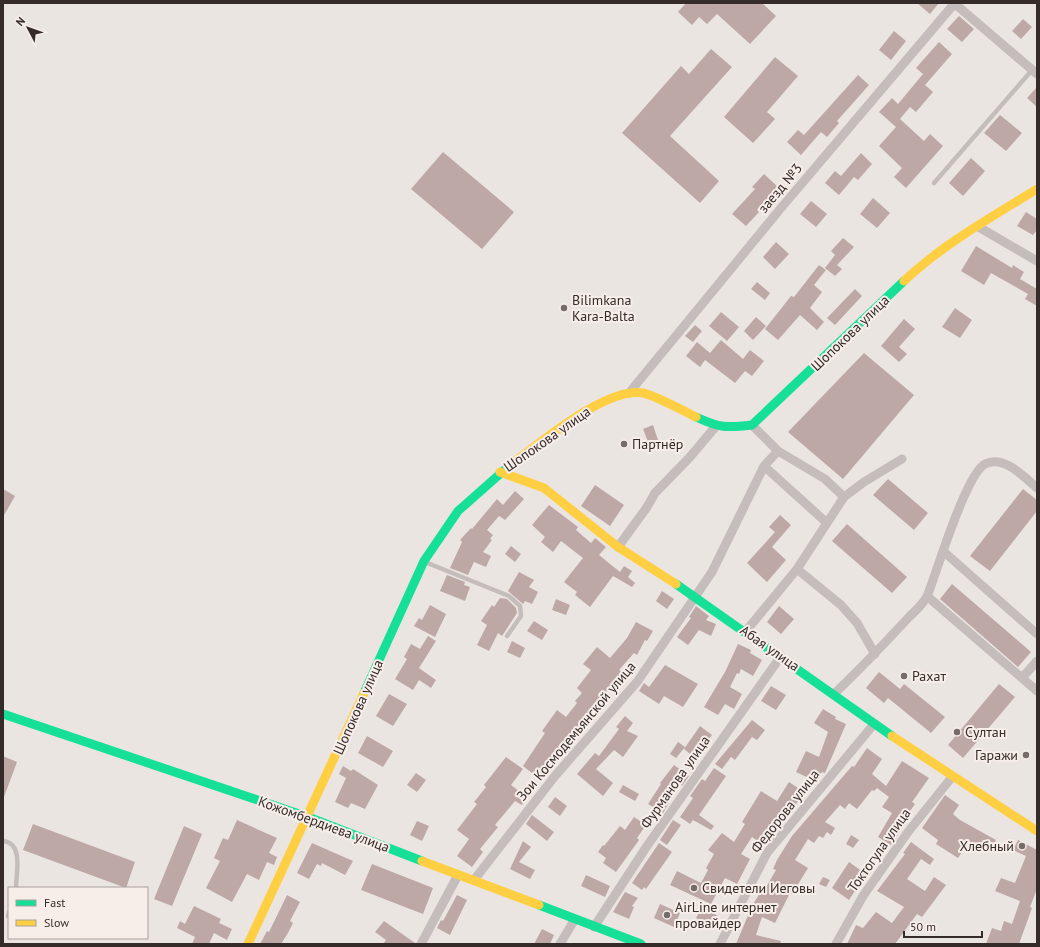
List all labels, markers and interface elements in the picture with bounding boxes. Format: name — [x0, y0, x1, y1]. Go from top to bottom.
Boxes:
north arrow — [8, 8, 48, 48]
text: N — [13, 14, 28, 29]
street label: заезд №3 — [754, 159, 806, 217]
place label: Bilimkana Kara-Balta — [572, 291, 635, 325]
street label: Шопокова улица — [807, 291, 893, 375]
marker: Bilimkana Kara-Balta — [559, 303, 569, 313]
street label: Шопокова улица — [500, 402, 594, 476]
place label: Партнёр — [632, 435, 683, 453]
marker: Партнёр — [619, 439, 629, 449]
street label: Абая улица — [737, 621, 803, 675]
street label: Шопокова улица — [329, 657, 387, 757]
street label: Зои Космодемьянской улица — [512, 658, 640, 804]
place label: Рахат — [912, 667, 946, 685]
marker: Рахат — [899, 671, 909, 681]
place label: Султан — [965, 723, 1006, 741]
marker: Султан — [952, 727, 962, 737]
street label: Фурманова улица — [636, 732, 714, 832]
place label: Гаражи — [975, 746, 1018, 764]
marker: Гаражи — [1021, 750, 1031, 760]
street label: Федорова улица — [747, 766, 823, 856]
street label: Кожомбердиева улица — [256, 792, 392, 856]
street label: Токтогула улица — [844, 805, 914, 895]
place label: Хлебный — [960, 837, 1014, 855]
marker: Хлебный — [1017, 841, 1027, 851]
place label: Свидетели Иеговы — [702, 879, 815, 897]
marker: Свидетели Иеговы — [689, 883, 699, 893]
legend — [8, 887, 148, 939]
text: Fast — [44, 895, 65, 910]
place label: AirLine интернет провайдер — [675, 898, 777, 932]
marker: AirLine интернет провайдер — [662, 910, 672, 920]
scale bar — [904, 913, 982, 939]
text: Slow — [44, 915, 69, 930]
text: 50 m — [910, 919, 936, 934]

